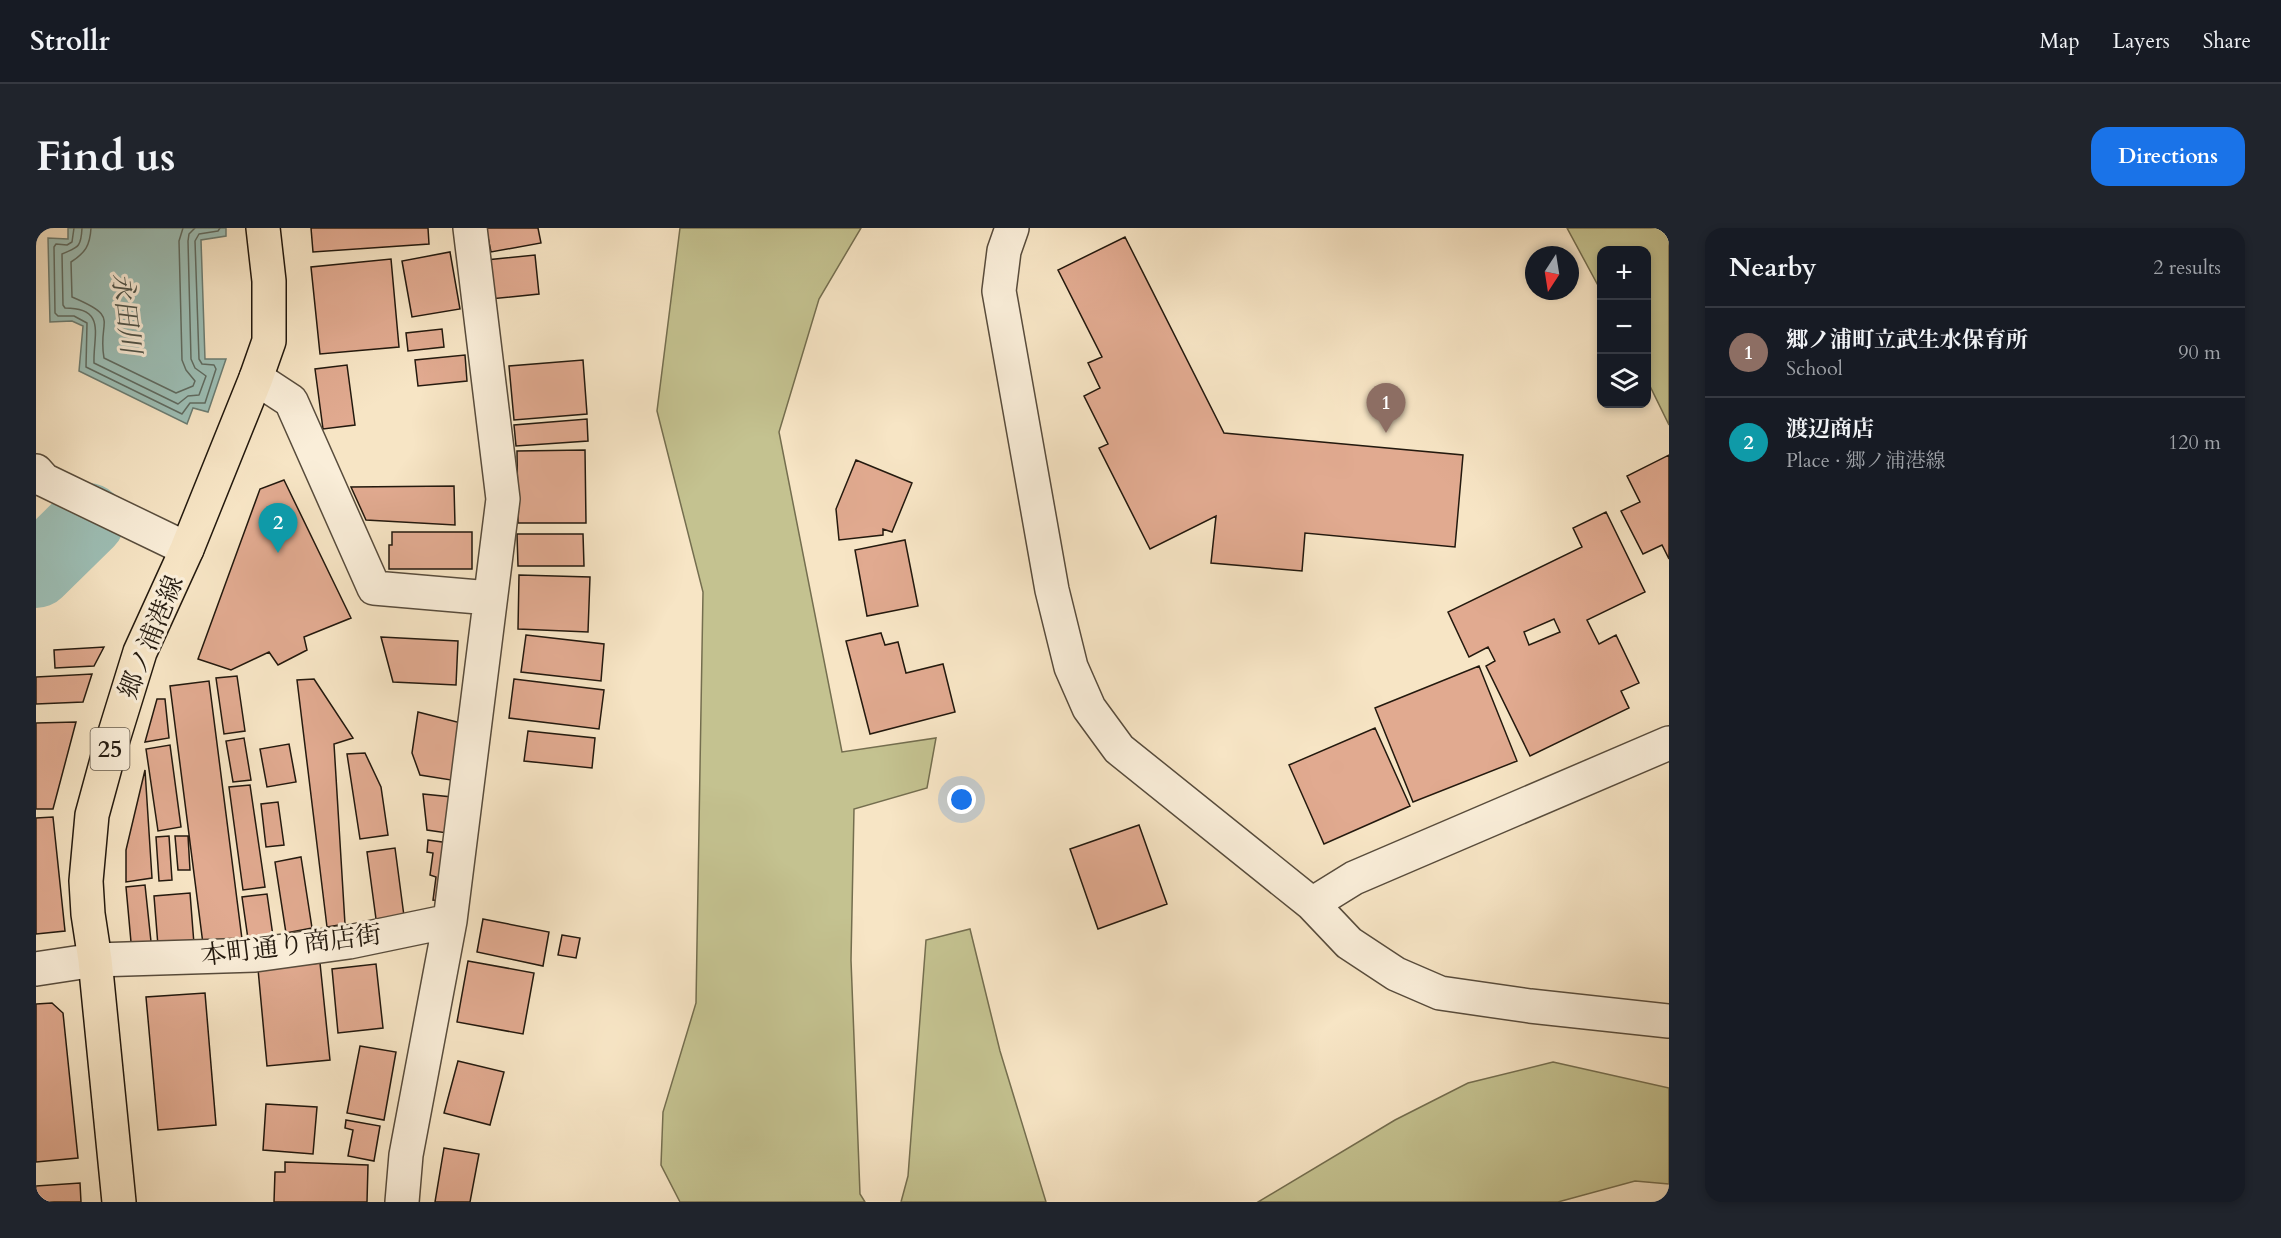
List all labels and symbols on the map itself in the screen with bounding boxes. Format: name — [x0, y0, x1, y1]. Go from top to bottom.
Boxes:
north arrow — [1525, 246, 1579, 300]
water label: 永田川 — [103, 271, 150, 358]
pin: 1 — [1366, 384, 1406, 433]
pin: 2 — [258, 504, 298, 553]
street label: 郷ノ浦港線 — [110, 570, 192, 704]
road number: 25 — [90, 728, 130, 770]
your location — [947, 785, 976, 814]
street label: 本町通り商店街 — [199, 917, 383, 973]

